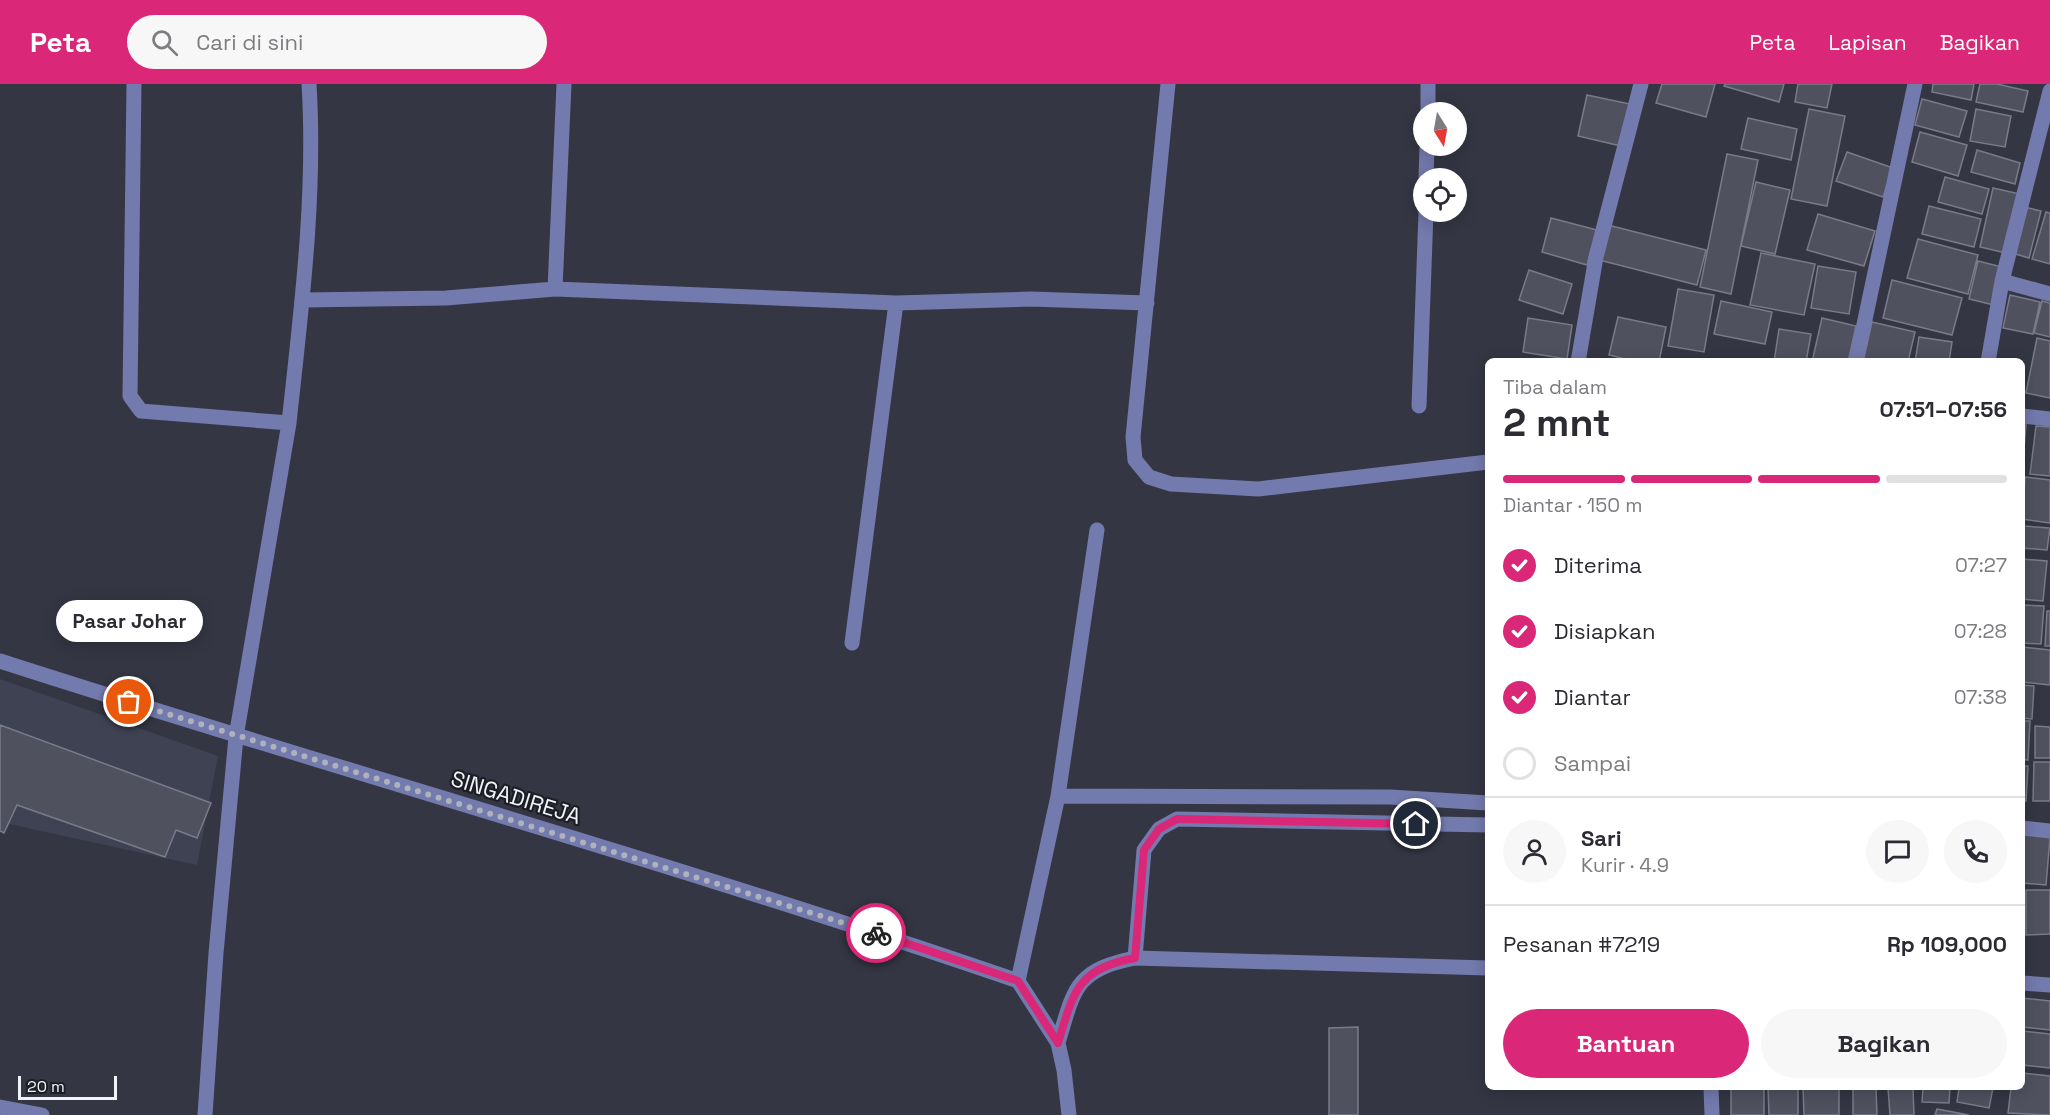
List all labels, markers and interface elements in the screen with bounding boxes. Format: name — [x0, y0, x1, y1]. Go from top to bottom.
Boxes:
search box — [127, 15, 547, 69]
text: Peta — [30, 24, 91, 60]
icon: search — [148, 26, 181, 59]
text: Cari di sini — [196, 28, 303, 56]
text: Peta — [1750, 29, 1796, 56]
text: Lapisan — [1829, 29, 1907, 56]
text: Bagikan — [1940, 29, 2020, 56]
north arrow — [1413, 102, 1467, 156]
map controls — [1413, 102, 1467, 222]
button: locate — [1413, 168, 1467, 222]
text: Tiba dalam — [1503, 374, 1607, 400]
text: 07:51–07:56 — [1879, 395, 2007, 423]
text: 2 mnt — [1503, 398, 1611, 447]
text: Diantar · 150 m — [1503, 492, 1642, 518]
icon: check — [1503, 549, 1536, 582]
text: Diterima — [1554, 551, 1642, 579]
text: 07:27 — [1955, 552, 2007, 578]
callout: Pasar Johar — [56, 600, 202, 642]
text: Pasar Johar — [73, 608, 186, 634]
icon: check — [1503, 615, 1536, 648]
text: Disiapkan — [1554, 617, 1656, 645]
text: 07:28 — [1954, 618, 2007, 644]
pin — [103, 676, 154, 727]
icon: check — [1503, 681, 1536, 714]
text: Diantar — [1554, 683, 1631, 711]
text: 07:38 — [1954, 684, 2007, 710]
icon: bag — [112, 685, 145, 718]
text: Sampai — [1554, 749, 1631, 777]
street label: SINGADIREJA — [448, 764, 584, 830]
pin — [1390, 798, 1441, 849]
icon: home — [1399, 807, 1432, 840]
button: person — [1503, 820, 1566, 883]
button: chat — [1866, 820, 1929, 883]
button: phone — [1944, 820, 2007, 883]
text: Sari — [1581, 824, 1622, 852]
text: Kurir · 4.9 — [1581, 852, 1669, 878]
courier — [846, 903, 906, 963]
icon: bike — [860, 917, 893, 950]
text: Pesanan #7219 — [1503, 930, 1660, 958]
text: Rp 109,000 — [1887, 930, 2007, 958]
button: Bantuan — [1503, 1009, 1749, 1078]
button: Bagikan — [1761, 1009, 2007, 1078]
scale bar — [18, 1073, 117, 1100]
text: 20 m — [27, 1076, 65, 1097]

